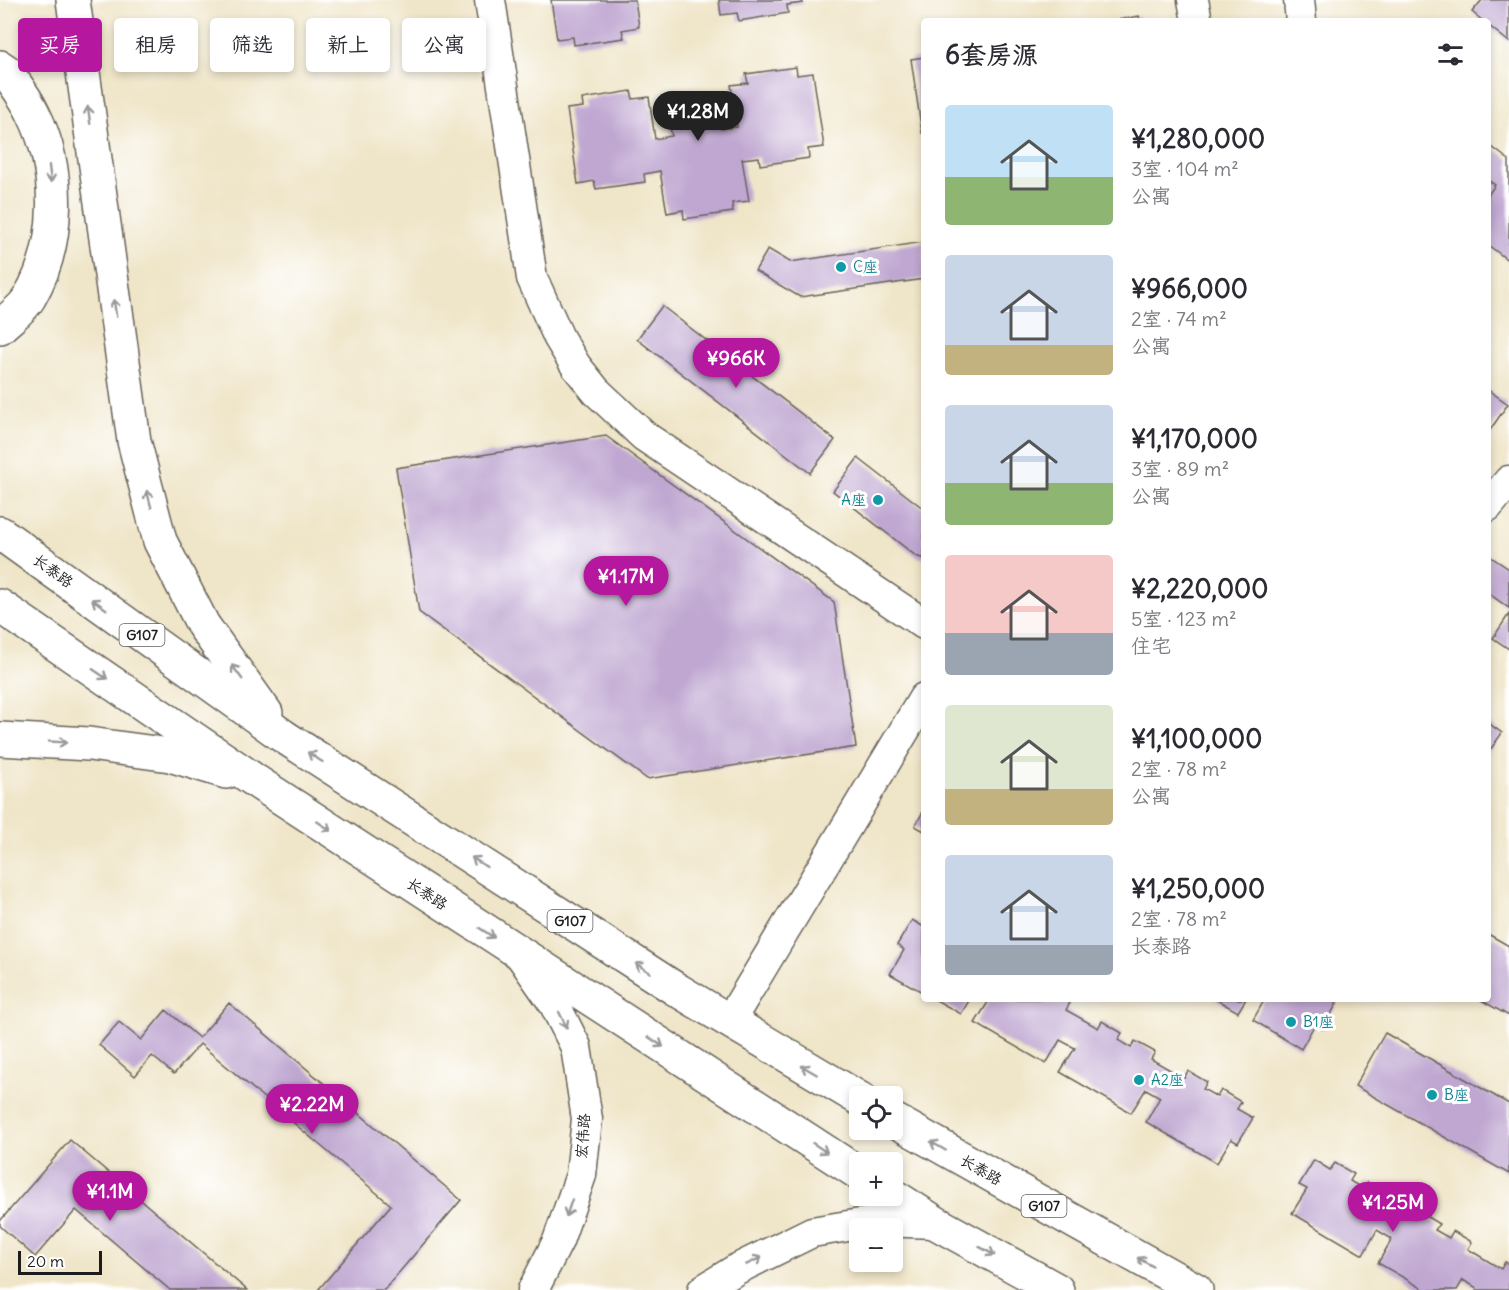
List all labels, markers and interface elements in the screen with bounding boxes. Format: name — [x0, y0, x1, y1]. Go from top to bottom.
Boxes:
chip: 买房 — [18, 18, 102, 72]
chip: 租房 — [114, 18, 198, 72]
chip: 筛选 — [210, 18, 294, 72]
chip: 新上 — [306, 18, 390, 72]
chip: 公寓 — [402, 18, 486, 72]
text: 6套房源 — [945, 38, 1038, 71]
icon: filters — [1434, 38, 1467, 71]
pin: ¥1.28M — [649, 91, 747, 142]
text: ¥1.28M — [667, 98, 729, 123]
one-way arrow — [83, 105, 94, 125]
text: ¥1,280,000 — [1131, 122, 1265, 155]
icon: home — [993, 129, 1065, 201]
text: 3室 · 104 m² — [1131, 156, 1239, 181]
one-way arrow — [45, 164, 56, 184]
text: 公寓 — [1131, 183, 1171, 208]
place label: C座 — [853, 257, 878, 276]
marker: C座 — [834, 260, 848, 274]
text: ¥966,000 — [1131, 272, 1248, 305]
icon: home — [993, 279, 1065, 351]
one-way arrow — [110, 298, 121, 318]
text: 2室 · 74 m² — [1131, 306, 1227, 331]
text: 公寓 — [1131, 333, 1171, 358]
pin: ¥966K — [694, 338, 778, 389]
text: ¥966K — [707, 345, 765, 370]
text: ¥1,170,000 — [1131, 422, 1258, 455]
icon: home — [993, 429, 1065, 501]
text: 3室 · 89 m² — [1131, 456, 1229, 481]
text: 公寓 — [1131, 483, 1171, 508]
one-way arrow — [143, 490, 155, 509]
place label: A座 — [841, 490, 866, 509]
marker: A座 — [871, 493, 885, 507]
street label: 长泰路 — [30, 550, 77, 592]
pin: ¥1.17M — [577, 556, 675, 607]
text: ¥1.17M — [598, 563, 654, 588]
text: ¥2,220,000 — [1131, 572, 1268, 605]
icon: home — [993, 579, 1065, 651]
one-way arrow — [92, 598, 108, 611]
text: 5室 · 123 m² — [1131, 606, 1237, 631]
road number: G107 — [120, 624, 164, 646]
text: 住宅 — [1131, 633, 1171, 658]
one-way arrow — [230, 664, 243, 680]
one-way arrow — [92, 668, 109, 681]
text: ¥1,100,000 — [1131, 722, 1262, 755]
icon: home — [993, 729, 1065, 801]
one-way arrow — [48, 737, 68, 748]
one-way arrow — [307, 750, 324, 762]
text: 2室 · 78 m² — [1131, 756, 1227, 781]
text: 公寓 — [1131, 783, 1171, 808]
one-way arrow — [315, 820, 332, 832]
one-way arrow — [471, 856, 488, 868]
text: ¥1,250,000 — [1131, 872, 1265, 905]
street label: 长泰路 — [403, 873, 451, 914]
icon: home — [993, 879, 1065, 951]
text: 2室 · 78 m² — [1131, 906, 1227, 931]
road number: G107 — [548, 910, 592, 932]
one-way arrow — [478, 927, 494, 939]
text: 长泰路 — [1131, 933, 1191, 958]
one-way arrow — [635, 961, 652, 973]
one-way arrow — [558, 1010, 569, 1028]
place label: B1座 — [1303, 1012, 1334, 1031]
marker: B1座 — [1284, 1015, 1298, 1029]
one-way arrow — [647, 1037, 664, 1049]
one-way arrow — [801, 1063, 818, 1075]
place label: A2座 — [1151, 1070, 1184, 1089]
marker: A2座 — [1132, 1073, 1146, 1087]
pin: ¥2.22M — [263, 1084, 361, 1135]
place label: B座 — [1444, 1085, 1469, 1104]
map controls — [849, 1086, 903, 1272]
button: locate — [849, 1086, 903, 1140]
marker: B座 — [1425, 1088, 1439, 1102]
text: ¥2.22M — [280, 1091, 344, 1116]
street label: 宏伟路 — [571, 1113, 594, 1159]
one-way arrow — [930, 1139, 947, 1151]
one-way arrow — [811, 1142, 828, 1154]
street label: 长泰路 — [957, 1150, 1005, 1189]
button: + — [849, 1152, 903, 1206]
pin: ¥1.1M — [68, 1171, 152, 1222]
text: ¥1.1M — [86, 1178, 134, 1203]
pin: ¥1.25M — [1344, 1182, 1442, 1233]
text: ¥1.25M — [1362, 1189, 1424, 1214]
road number: G107 — [1022, 1195, 1066, 1217]
one-way arrow — [563, 1198, 574, 1217]
button: − — [849, 1218, 903, 1272]
one-way arrow — [978, 1246, 995, 1258]
scale bar — [18, 1248, 102, 1276]
text: 20 m — [27, 1251, 64, 1271]
one-way arrow — [744, 1254, 762, 1266]
one-way arrow — [1137, 1256, 1154, 1268]

